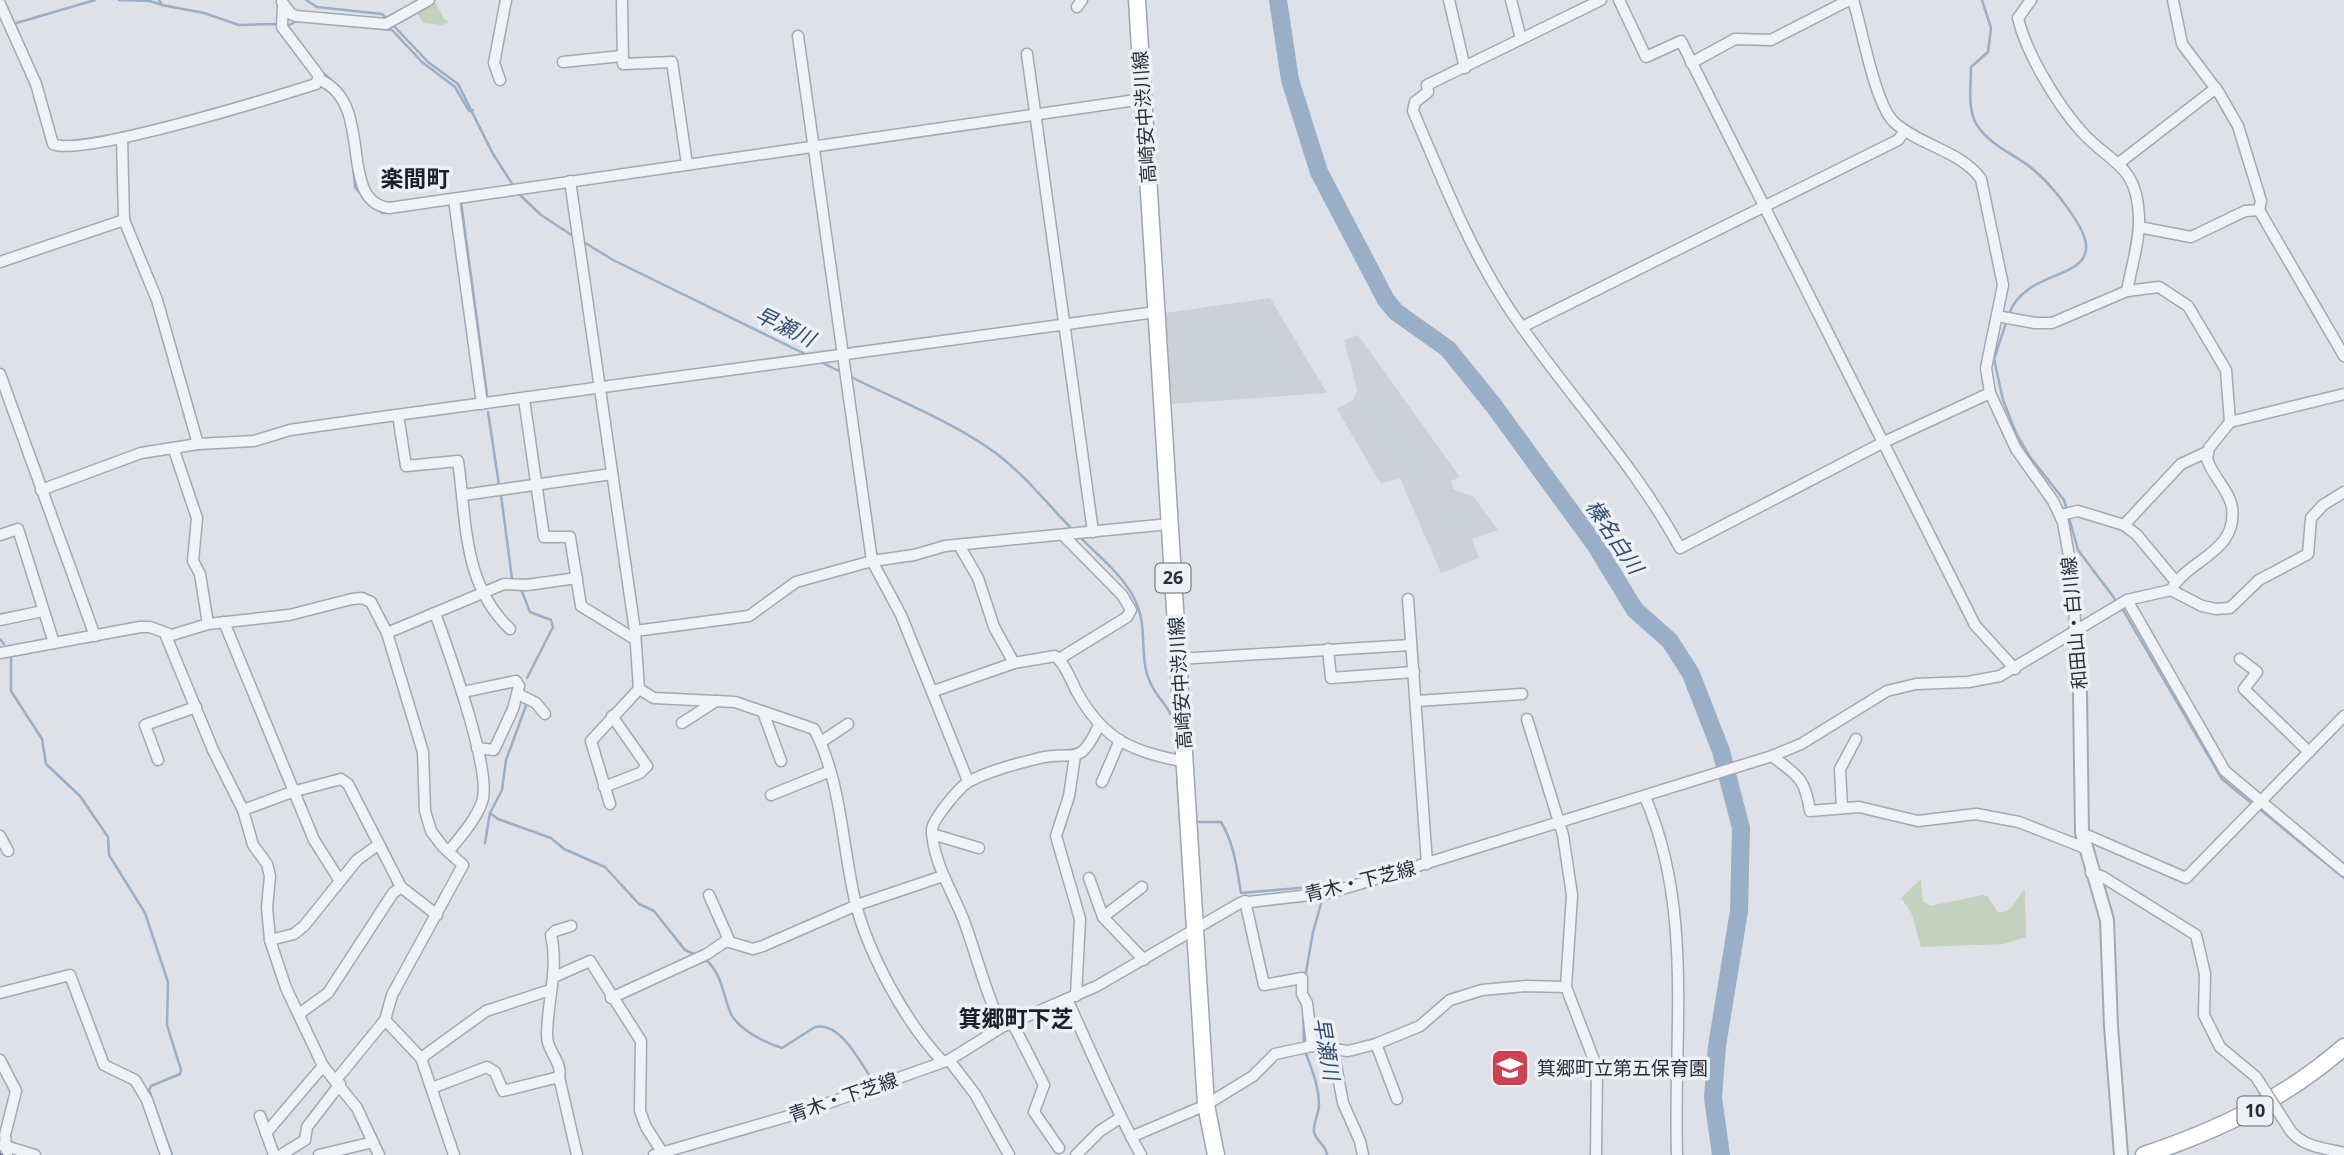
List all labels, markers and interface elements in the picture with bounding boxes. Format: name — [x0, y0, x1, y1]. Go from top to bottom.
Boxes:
street label: 高崎安中渋川線 — [1126, 50, 1162, 184]
district label: 楽間町 — [381, 162, 450, 194]
water label: 早瀬川 — [751, 300, 822, 353]
water label: 榛名白川 — [1580, 494, 1651, 581]
street label: 和田山・白川線 — [2055, 556, 2093, 690]
road number: 26 — [1156, 564, 1190, 592]
street label: 高崎安中渋川線 — [1162, 616, 1198, 750]
street label: 青木・下芝線 — [1302, 855, 1418, 907]
district label: 箕郷町下芝 — [959, 1002, 1074, 1034]
water label: 早瀬川 — [1308, 1015, 1347, 1084]
school or university icon: 箕郷町立第五保育園 — [1489, 1047, 1531, 1089]
place label: 箕郷町立第五保育園 — [1537, 1055, 1708, 1081]
street label: 青木・下芝線 — [785, 1066, 901, 1128]
road number: 10 — [2238, 1096, 2272, 1126]

